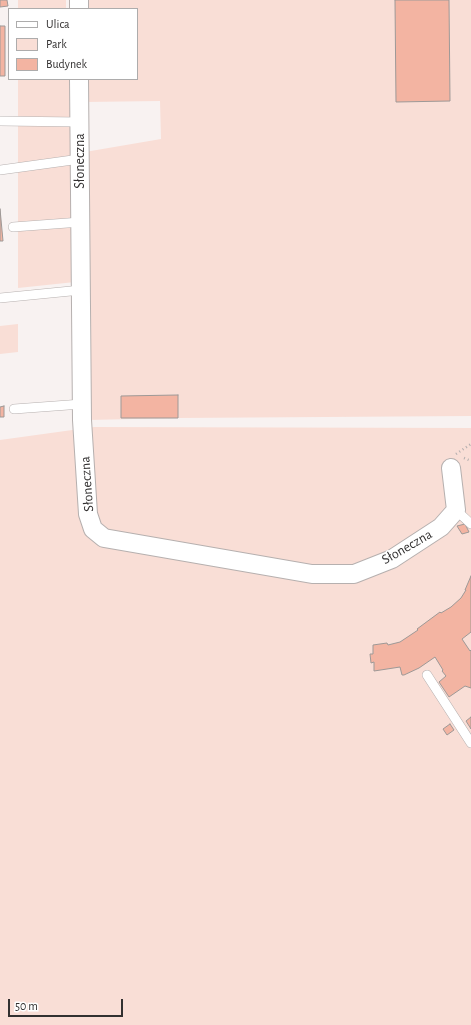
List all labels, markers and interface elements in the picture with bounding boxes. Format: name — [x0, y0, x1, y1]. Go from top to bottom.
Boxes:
legend — [8, 8, 138, 80]
text: Ulica — [46, 18, 69, 30]
text: Park — [46, 38, 67, 50]
text: Budynek — [46, 58, 87, 70]
street label: Słoneczna — [72, 133, 88, 189]
street label: Słoneczna — [77, 456, 97, 512]
street label: Słoneczna — [379, 526, 435, 568]
scale bar — [10, 991, 125, 1017]
text: 50 m — [15, 1000, 38, 1012]

